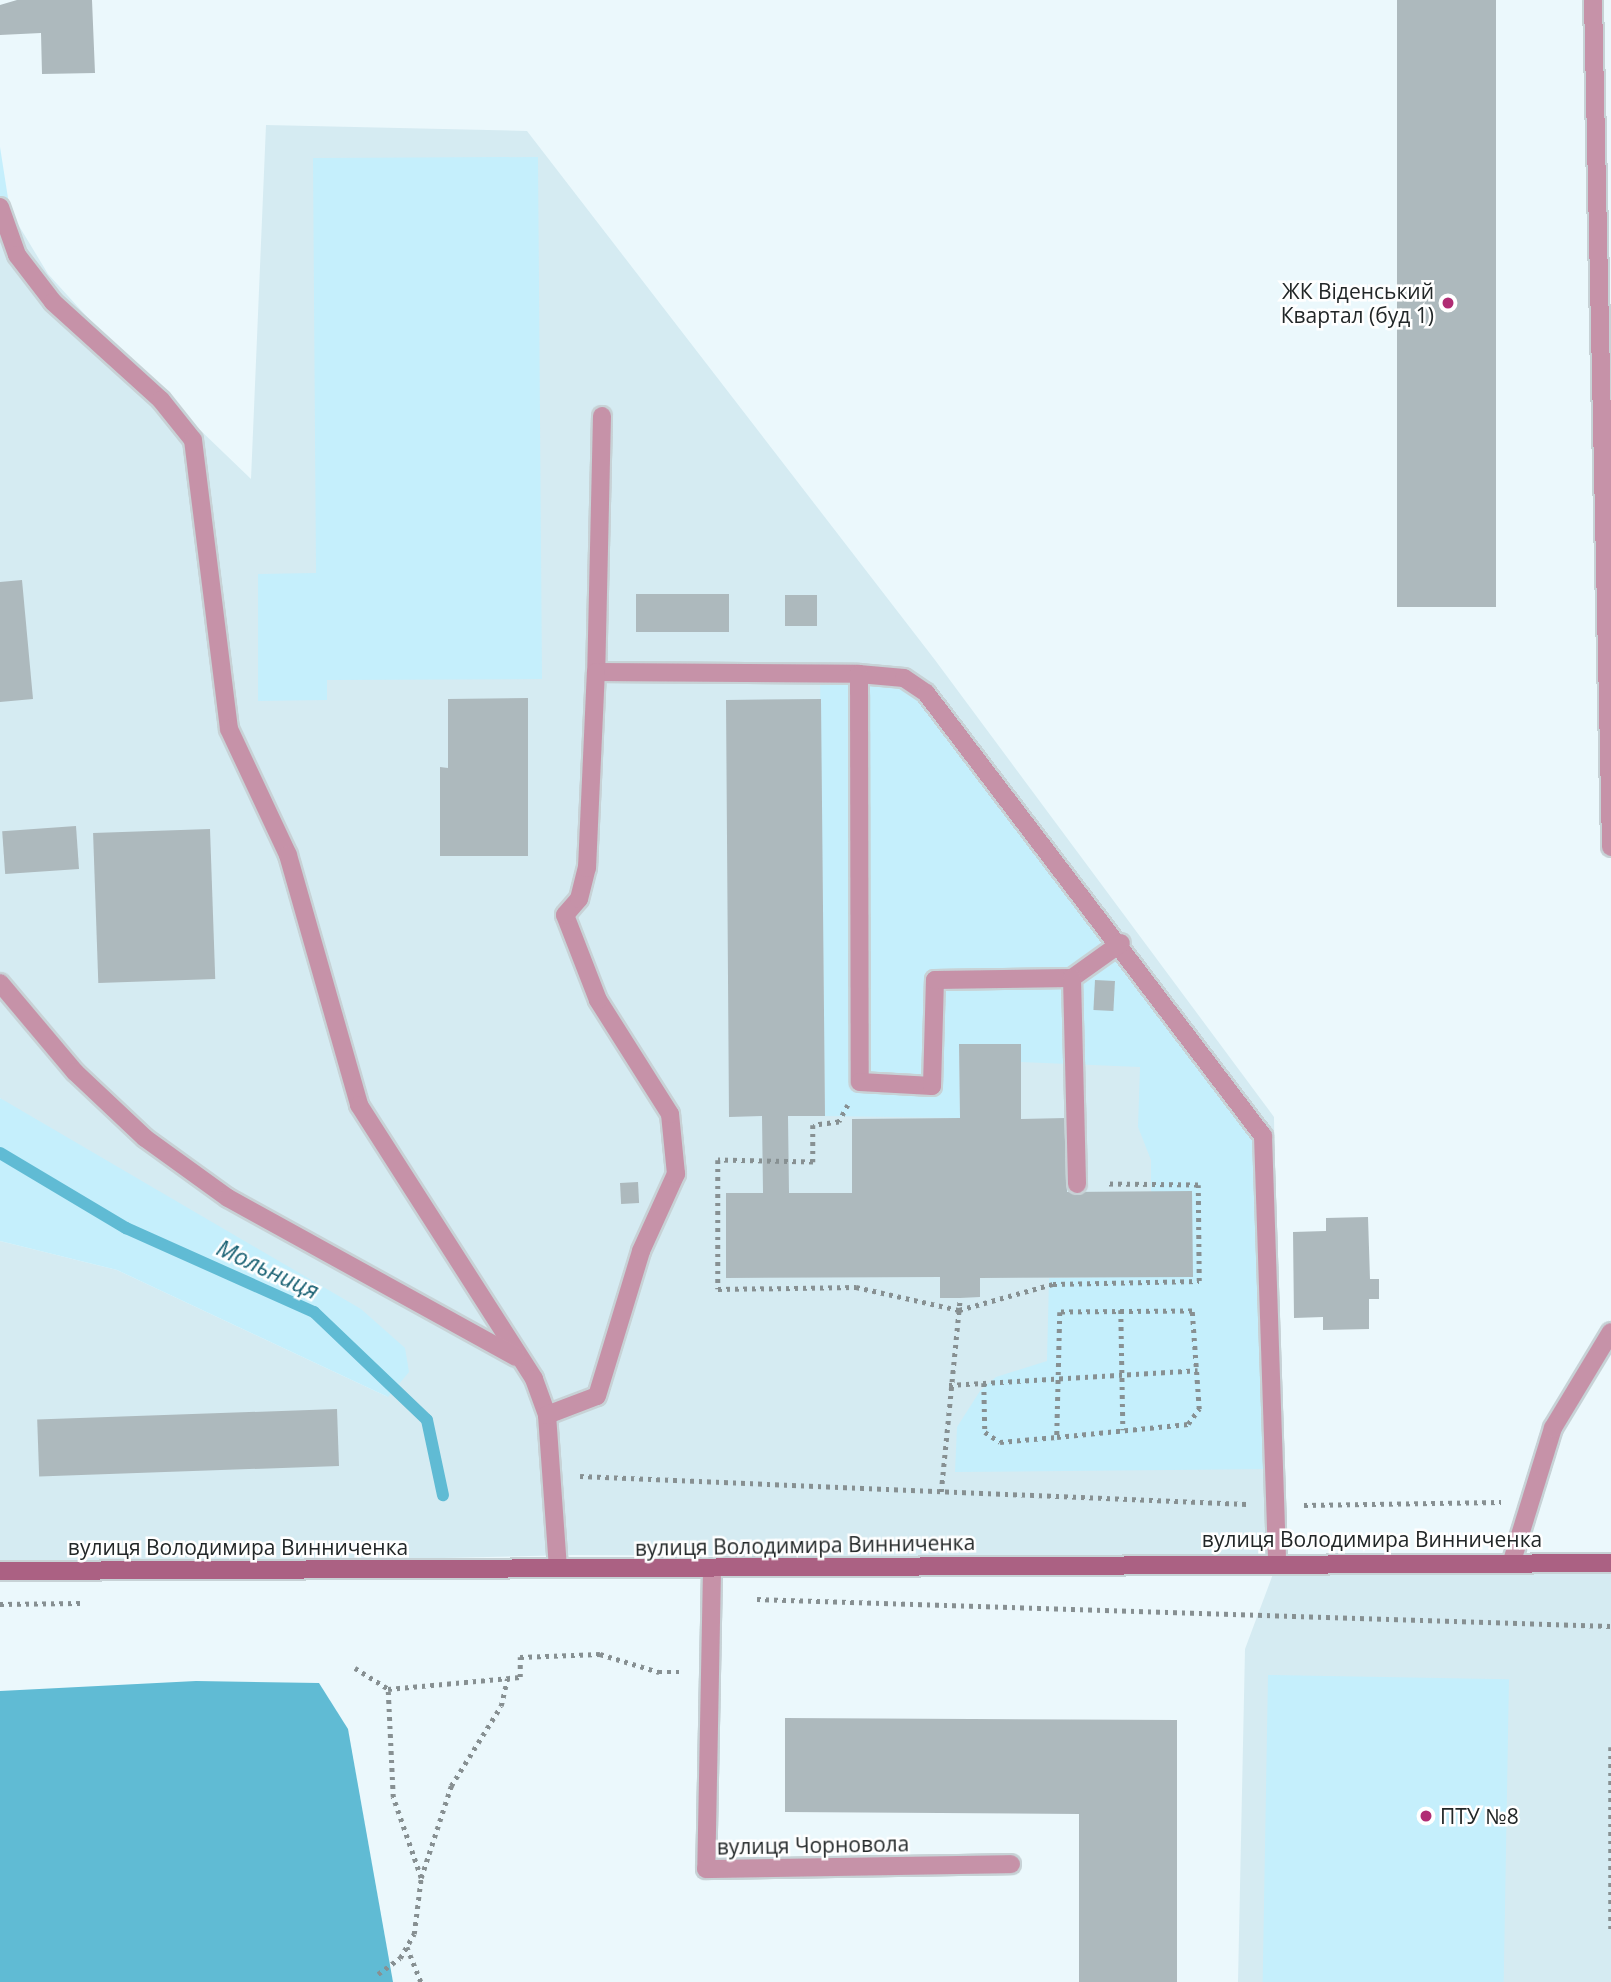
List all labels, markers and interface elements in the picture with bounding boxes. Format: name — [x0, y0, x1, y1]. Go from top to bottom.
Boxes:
place label: ЖК Віденський Квартал (буд 1) — [1281, 278, 1434, 328]
marker: ЖК Віденський Квартал (буд 1) — [1440, 295, 1456, 311]
water label: Мольниця — [213, 1233, 323, 1305]
street label: вулиця Володимира Винниченка — [1202, 1526, 1542, 1552]
street label: вулиця Володимира Винниченка — [635, 1529, 975, 1561]
street label: вулиця Володимира Винниченка — [68, 1534, 408, 1560]
place label: ПТУ №8 — [1440, 1803, 1519, 1829]
marker: ПТУ №8 — [1418, 1808, 1434, 1824]
street label: вулиця Чорновола — [717, 1831, 909, 1859]

